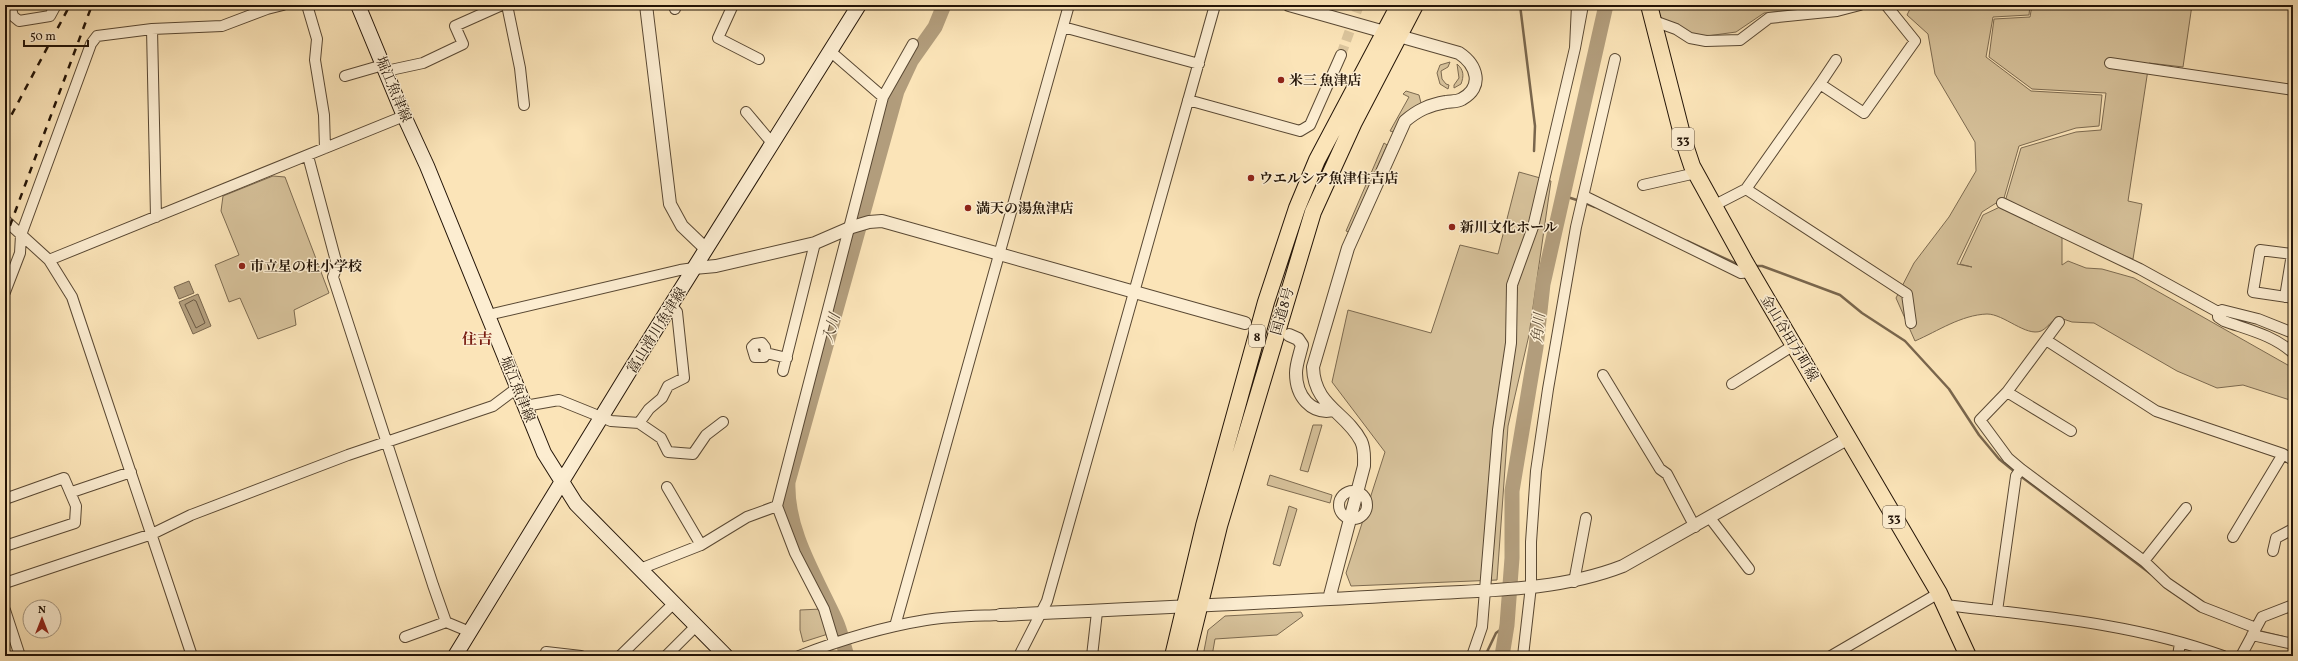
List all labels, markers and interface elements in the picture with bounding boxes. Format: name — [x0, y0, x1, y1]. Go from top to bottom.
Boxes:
scale bar — [24, 22, 88, 48]
text: 50 m — [30, 29, 56, 45]
street label: 堀江魚津線 — [370, 54, 415, 126]
place label: 米三 魚津店 — [1289, 72, 1362, 91]
marker: 米三 魚津店 — [1276, 75, 1286, 85]
road number: 33 — [1672, 128, 1694, 150]
place label: ウエルシア魚津住吉店 — [1259, 170, 1399, 189]
marker: ウエルシア魚津住吉店 — [1246, 173, 1256, 183]
place label: 満天の湯魚津店 — [976, 200, 1074, 219]
marker: 満天の湯魚津店 — [963, 203, 973, 213]
place label: 新川文化ホール — [1460, 219, 1558, 238]
marker: 新川文化ホール — [1447, 222, 1457, 232]
place label: 市立星の杜小学校 — [250, 258, 362, 277]
marker: 市立星の杜小学校 — [237, 261, 247, 271]
street label: 富山滑川魚津線 — [623, 284, 691, 377]
street label: 国道8号 — [1268, 285, 1299, 338]
street label: 金山谷田方町線 — [1755, 292, 1822, 386]
water label: 入川 — [818, 309, 847, 346]
water label: 角川 — [1527, 310, 1552, 344]
road number: 8 — [1249, 325, 1265, 347]
district label: 住吉 — [462, 330, 492, 351]
street label: 堀江魚津線 — [495, 354, 539, 426]
road number: 33 — [1883, 506, 1905, 528]
north arrow — [22, 599, 62, 639]
text: N — [38, 603, 46, 618]

